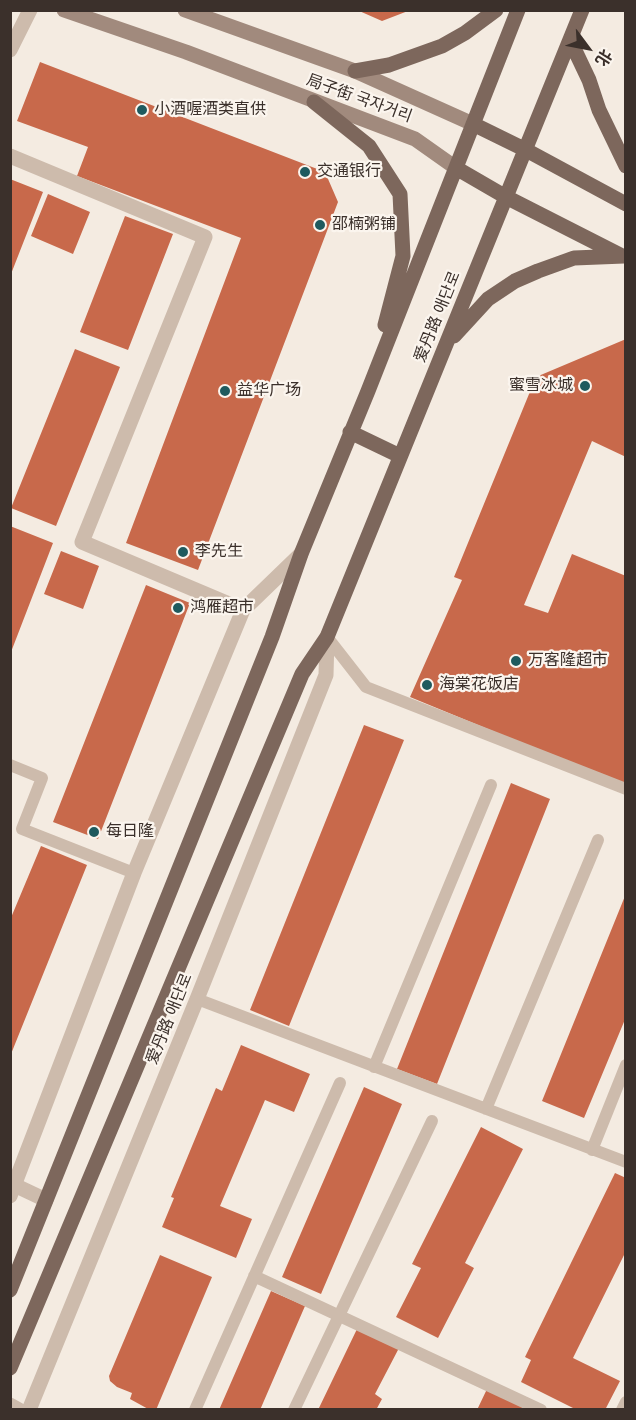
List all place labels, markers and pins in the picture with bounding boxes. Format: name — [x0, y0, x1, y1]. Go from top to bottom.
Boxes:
place label: 小酒喔酒类直供 — [154, 100, 266, 120]
marker: 小酒喔酒类直供 — [135, 103, 149, 117]
place label: 交通银行 — [317, 162, 381, 182]
marker: 交通银行 — [298, 165, 312, 179]
place label: 邵楠粥铺 — [332, 215, 396, 235]
marker: 邵楠粥铺 — [313, 218, 327, 232]
place label: 蜜雪冰城 — [509, 376, 573, 396]
marker: 蜜雪冰城 — [578, 379, 592, 393]
place label: 益华广场 — [237, 381, 301, 401]
marker: 益华广场 — [218, 384, 232, 398]
place label: 李先生 — [195, 542, 243, 562]
marker: 李先生 — [176, 545, 190, 559]
place label: 鸿雁超市 — [190, 598, 254, 618]
marker: 鸿雁超市 — [171, 601, 185, 615]
place label: 万客隆超市 — [528, 651, 608, 671]
marker: 万客隆超市 — [509, 654, 523, 668]
place label: 海棠花饭店 — [439, 675, 519, 695]
marker: 海棠花饭店 — [420, 678, 434, 692]
place label: 每日隆 — [106, 822, 154, 842]
marker: 每日隆 — [87, 825, 101, 839]

